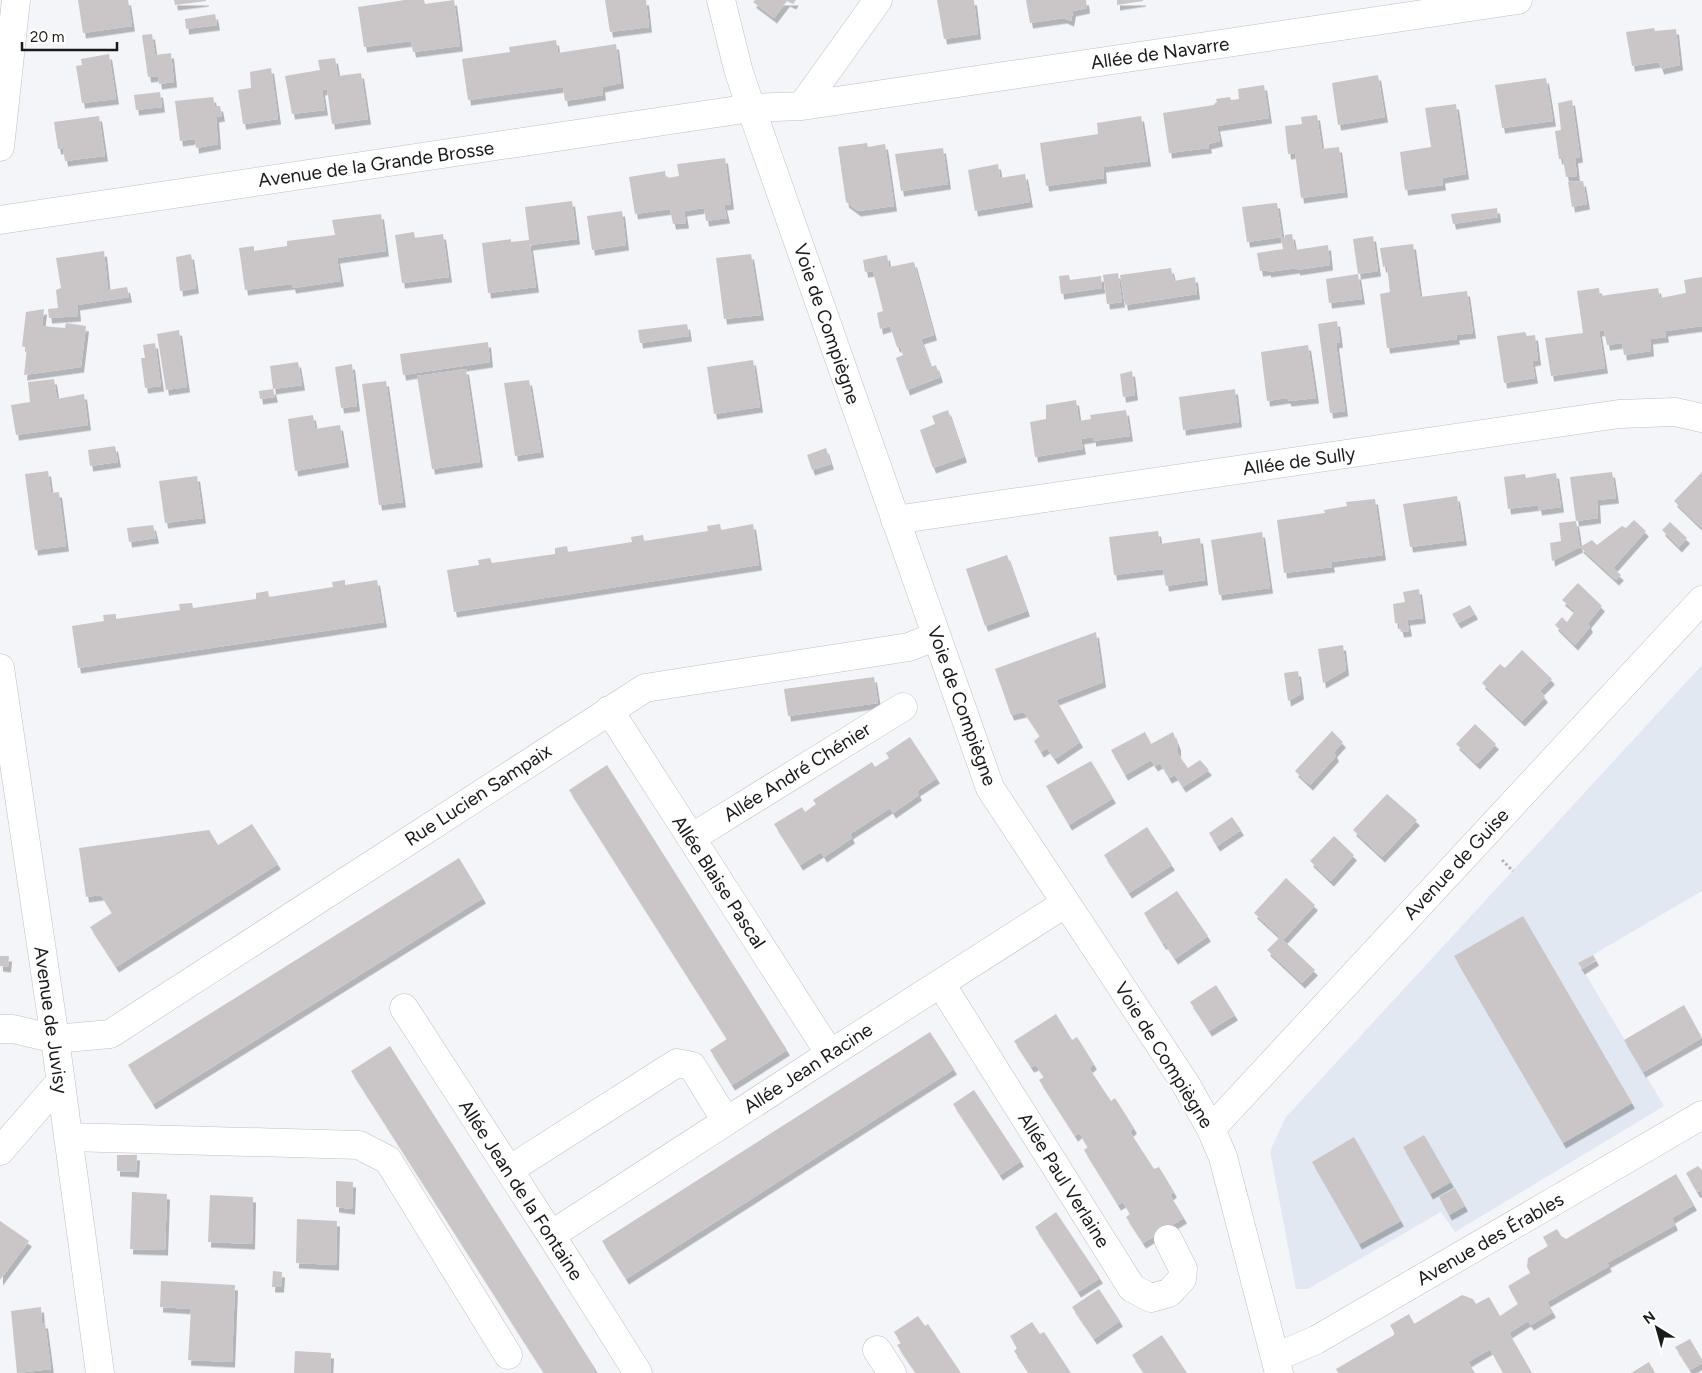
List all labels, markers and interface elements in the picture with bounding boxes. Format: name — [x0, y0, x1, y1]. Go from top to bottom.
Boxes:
scale bar — [22, 20, 118, 52]
text: 20 m — [30, 28, 64, 46]
street label: Allée de Navarre — [1089, 32, 1231, 74]
street label: Avenue de la Grande Brosse — [256, 136, 496, 192]
street label: Voie de Compiègne — [789, 241, 865, 407]
street label: Allée de Sully — [1241, 442, 1357, 480]
street label: Voie de Compiègne — [922, 623, 1002, 789]
street label: Allée André Chénier — [719, 717, 875, 827]
street label: Rue Lucien Sampaix — [400, 739, 556, 851]
street label: Avenue de Guise — [1399, 804, 1513, 924]
street label: Allée Blaise Pascal — [667, 811, 771, 953]
street label: Avenue de Juvisy — [29, 945, 73, 1095]
street label: Voie de Compiègne — [1110, 978, 1218, 1132]
street label: Allée Jean Racine — [739, 1018, 877, 1118]
street label: Allée Jean de la Fontaine — [454, 1095, 588, 1285]
street label: Allée Paul Verlaine — [1013, 1108, 1115, 1252]
street label: Avenue des Érables — [1412, 1187, 1568, 1290]
north arrow — [1632, 1303, 1682, 1353]
text: N — [1640, 1308, 1659, 1328]

